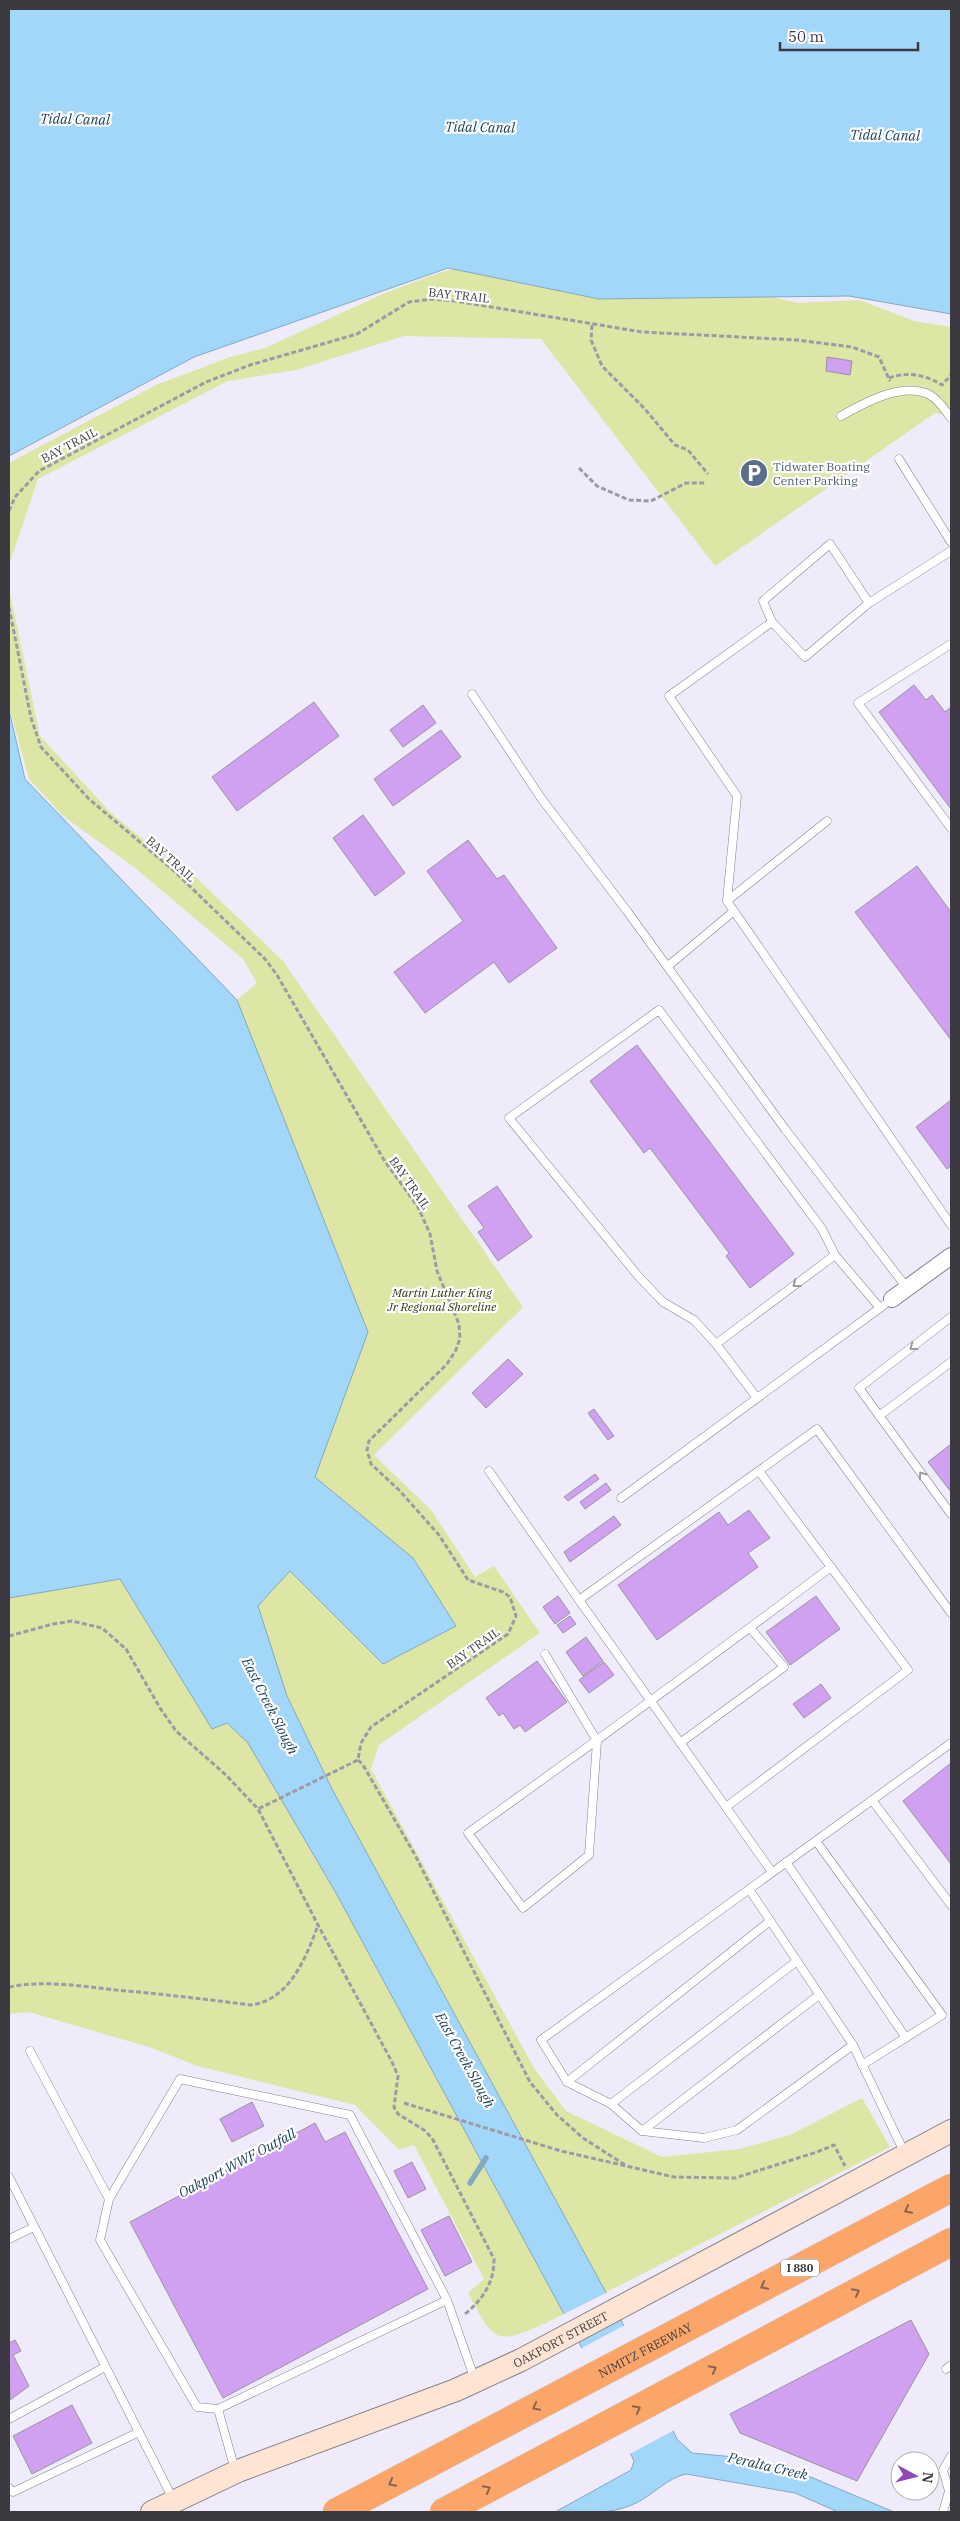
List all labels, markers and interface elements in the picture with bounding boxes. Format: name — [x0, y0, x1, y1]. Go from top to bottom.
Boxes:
scale bar — [780, 20, 918, 52]
text: 50 m — [788, 27, 824, 46]
water label: Tidal Canal — [40, 109, 111, 129]
water label: Tidal Canal — [445, 117, 516, 137]
water label: Tidal Canal — [850, 125, 921, 145]
street label: BAY TRAIL — [428, 284, 490, 306]
street label: BAY TRAIL — [38, 424, 100, 466]
parking icon: Tidwater Boating Center Parking — [739, 458, 769, 488]
place label: Tidwater Boating Center Parking — [773, 459, 870, 488]
street label: BAY TRAIL — [143, 833, 199, 885]
street label: BAY TRAIL — [386, 1154, 434, 1212]
one-way arrow — [792, 1278, 802, 1287]
park label: Martin Luther King Jr Regional Shoreline — [387, 1285, 497, 1314]
one-way arrow — [910, 1341, 919, 1349]
one-way arrow — [920, 1472, 928, 1481]
street label: BAY TRAIL — [444, 1624, 502, 1672]
water label: East Creek Slough — [237, 1654, 302, 1758]
water label: East Creek Slough — [431, 2008, 499, 2111]
water label: Oakport WWF Outfall — [175, 2124, 300, 2202]
one-way arrow — [904, 2204, 913, 2214]
road number: I 880 — [781, 2260, 819, 2276]
one-way arrow — [761, 2280, 770, 2290]
one-way arrow — [851, 2289, 860, 2299]
street label: OAKPORT STREET — [510, 2308, 611, 2370]
street label: NIMITZ FREEWAY — [595, 2319, 695, 2380]
one-way arrow — [708, 2365, 717, 2375]
one-way arrow — [532, 2401, 541, 2411]
one-way arrow — [631, 2405, 640, 2415]
water label: Peralta Creek — [725, 2448, 810, 2484]
north arrow — [890, 2451, 940, 2501]
text: N — [918, 2471, 938, 2484]
one-way arrow — [389, 2477, 398, 2487]
one-way arrow — [481, 2485, 490, 2495]

